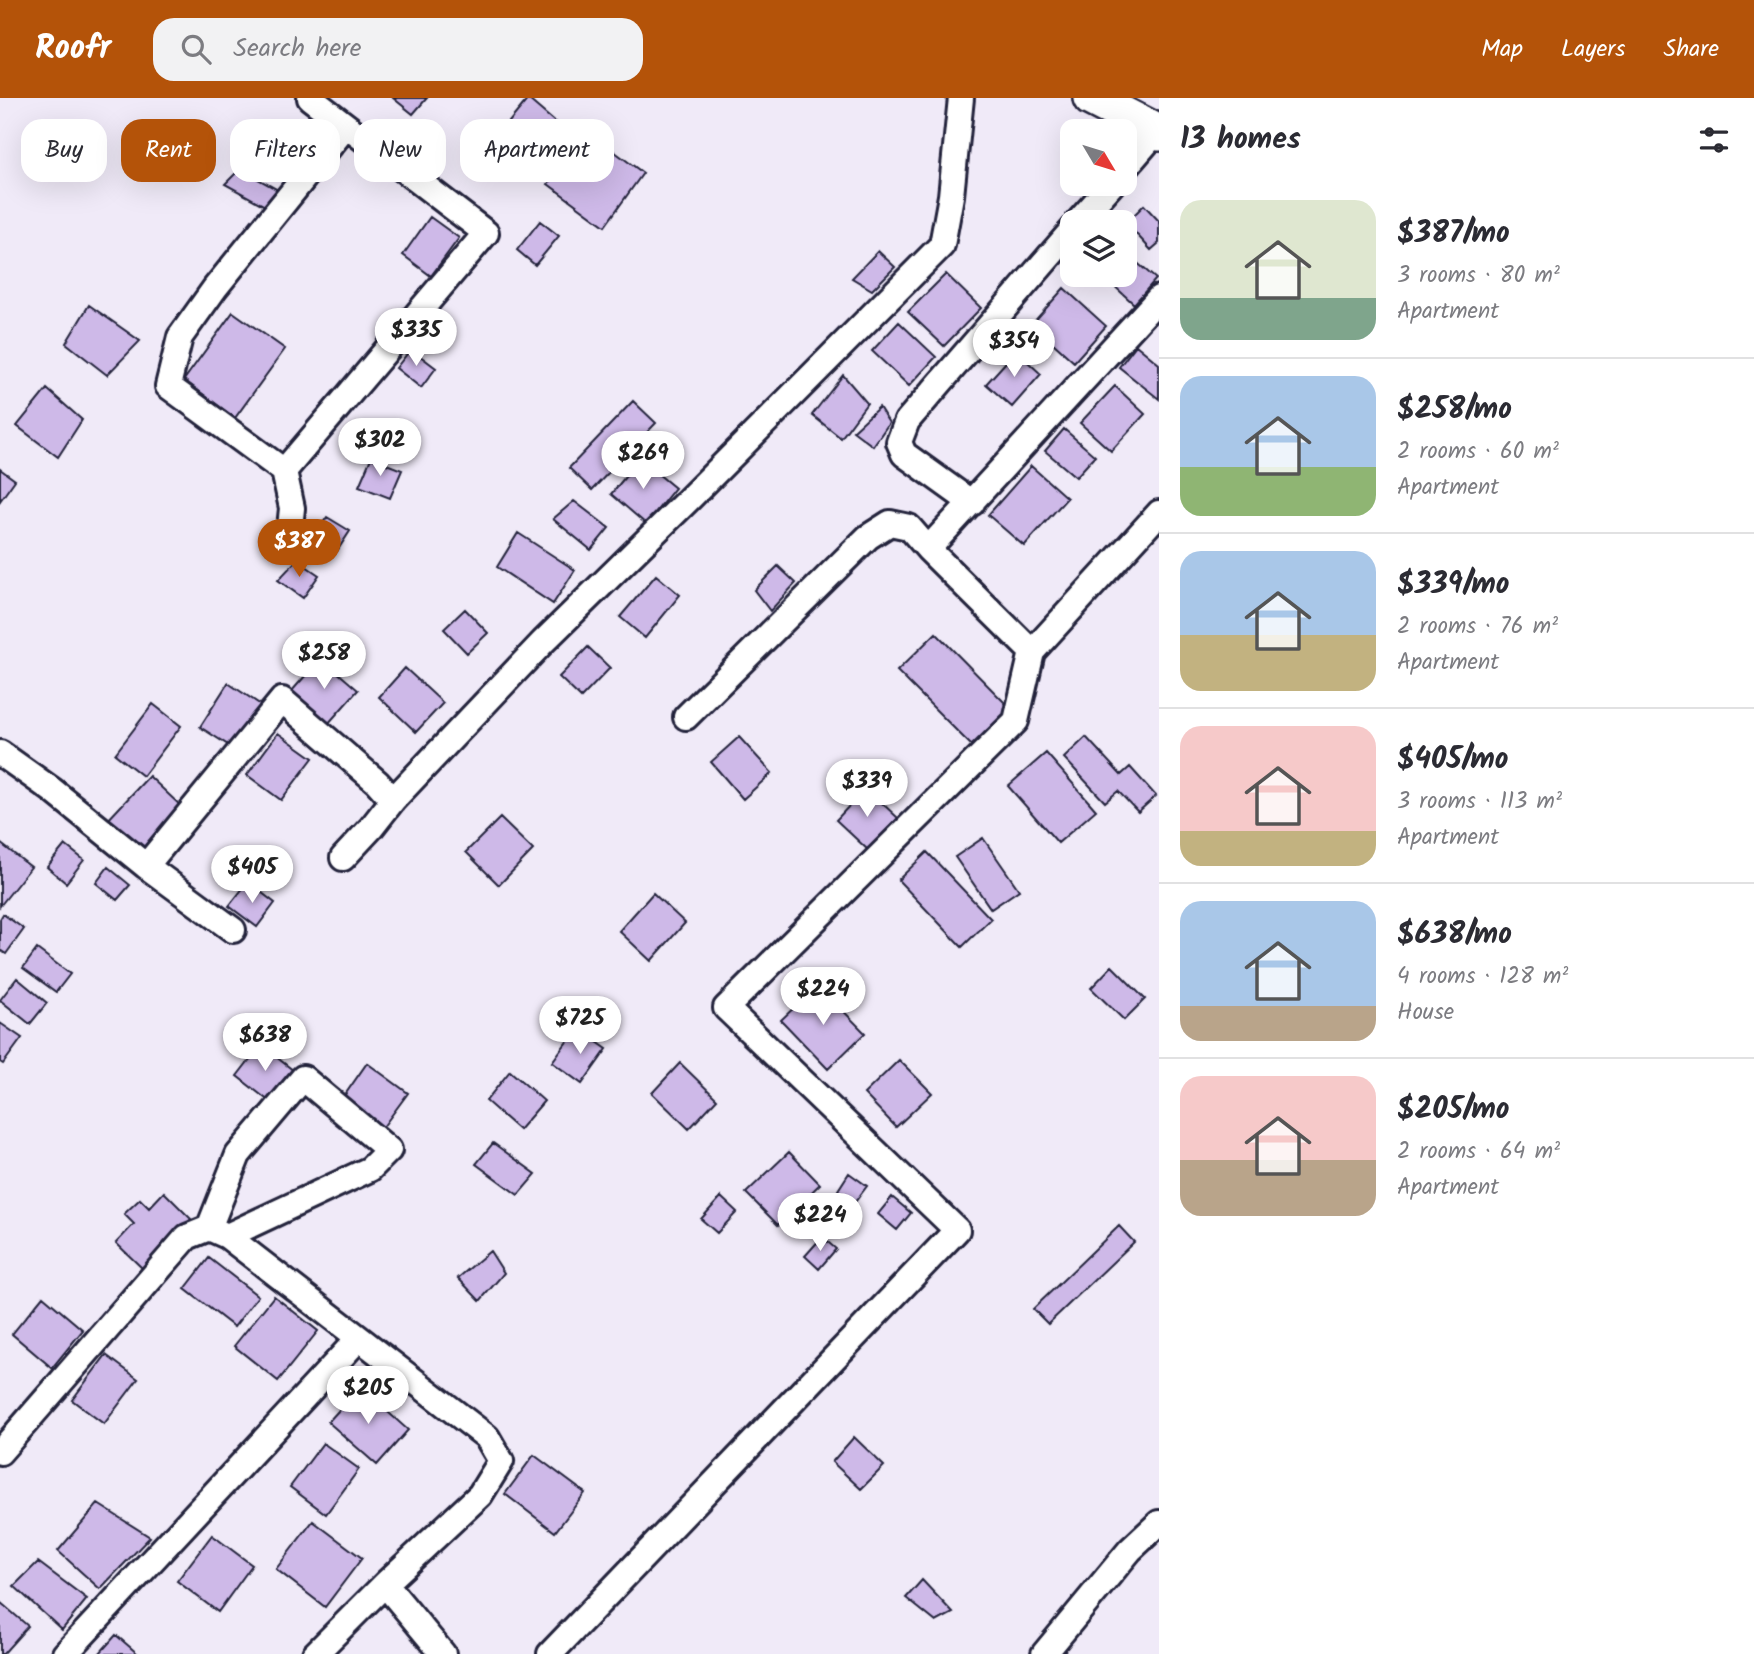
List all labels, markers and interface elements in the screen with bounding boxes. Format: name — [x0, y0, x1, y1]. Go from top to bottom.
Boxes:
search box — [153, 18, 643, 81]
text: Roofr — [35, 23, 111, 76]
text: Search here — [233, 28, 361, 70]
icon: search — [177, 30, 215, 68]
text: Map — [1481, 30, 1523, 69]
text: Layers — [1561, 30, 1625, 69]
text: Share — [1663, 30, 1719, 69]
text: 13 homes — [1180, 116, 1301, 164]
chip: Buy — [21, 119, 107, 182]
chip: Rent — [121, 119, 216, 182]
chip: Filters — [230, 119, 340, 182]
chip: New — [354, 119, 446, 182]
chip: Apartment — [460, 119, 614, 182]
north arrow — [1060, 119, 1138, 196]
map controls — [1060, 119, 1137, 287]
icon: filters — [1695, 121, 1733, 159]
button: layers — [1060, 210, 1137, 287]
text: $387/mo — [1397, 210, 1510, 258]
icon: home — [1236, 228, 1320, 312]
text: 3 rooms · 80 m² — [1397, 258, 1560, 294]
text: Apartment — [1397, 294, 1499, 330]
pin: $335 — [375, 308, 457, 368]
text: $335 — [391, 313, 441, 349]
pin: $354 — [973, 320, 1055, 379]
text: $354 — [989, 324, 1039, 360]
text: $258/mo — [1397, 386, 1512, 434]
icon: home — [1236, 404, 1320, 488]
pin: $302 — [339, 418, 421, 478]
text: $302 — [354, 423, 406, 459]
pin: $269 — [602, 432, 684, 491]
text: 2 rooms · 60 m² — [1397, 434, 1559, 470]
text: $269 — [617, 436, 669, 472]
text: Apartment — [1397, 470, 1499, 506]
pin: $387 — [258, 519, 340, 579]
text: $387 — [274, 524, 324, 560]
text: $339/mo — [1397, 561, 1509, 609]
icon: home — [1236, 579, 1320, 663]
text: 2 rooms · 76 m² — [1397, 609, 1558, 645]
pin: $258 — [283, 632, 365, 691]
text: $258 — [298, 636, 350, 672]
text: Apartment — [1397, 645, 1499, 681]
text: $405/mo — [1397, 736, 1508, 784]
icon: home — [1236, 754, 1320, 838]
pin: $339 — [826, 760, 908, 819]
text: $339 — [842, 764, 892, 800]
text: 3 rooms · 113 m² — [1397, 784, 1562, 820]
text: Apartment — [1397, 820, 1499, 856]
pin: $405 — [211, 846, 293, 905]
text: $405 — [227, 850, 277, 886]
text: $638/mo — [1397, 911, 1512, 959]
icon: home — [1236, 929, 1320, 1013]
text: 4 rooms · 128 m² — [1397, 959, 1568, 995]
pin: $224 — [782, 968, 864, 1027]
text: $224 — [797, 972, 849, 1008]
text: House — [1397, 995, 1454, 1031]
pin: $725 — [539, 996, 621, 1056]
text: $725 — [555, 1001, 605, 1037]
pin: $638 — [224, 1014, 306, 1073]
text: $638 — [239, 1018, 291, 1054]
text: $205/mo — [1397, 1086, 1510, 1134]
icon: home — [1236, 1104, 1320, 1188]
text: 2 rooms · 64 m² — [1397, 1134, 1560, 1170]
text: Apartment — [1397, 1170, 1499, 1206]
pin: $224 — [779, 1194, 861, 1253]
text: $224 — [794, 1198, 846, 1234]
pin: $205 — [327, 1366, 409, 1426]
text: $205 — [343, 1371, 393, 1407]

